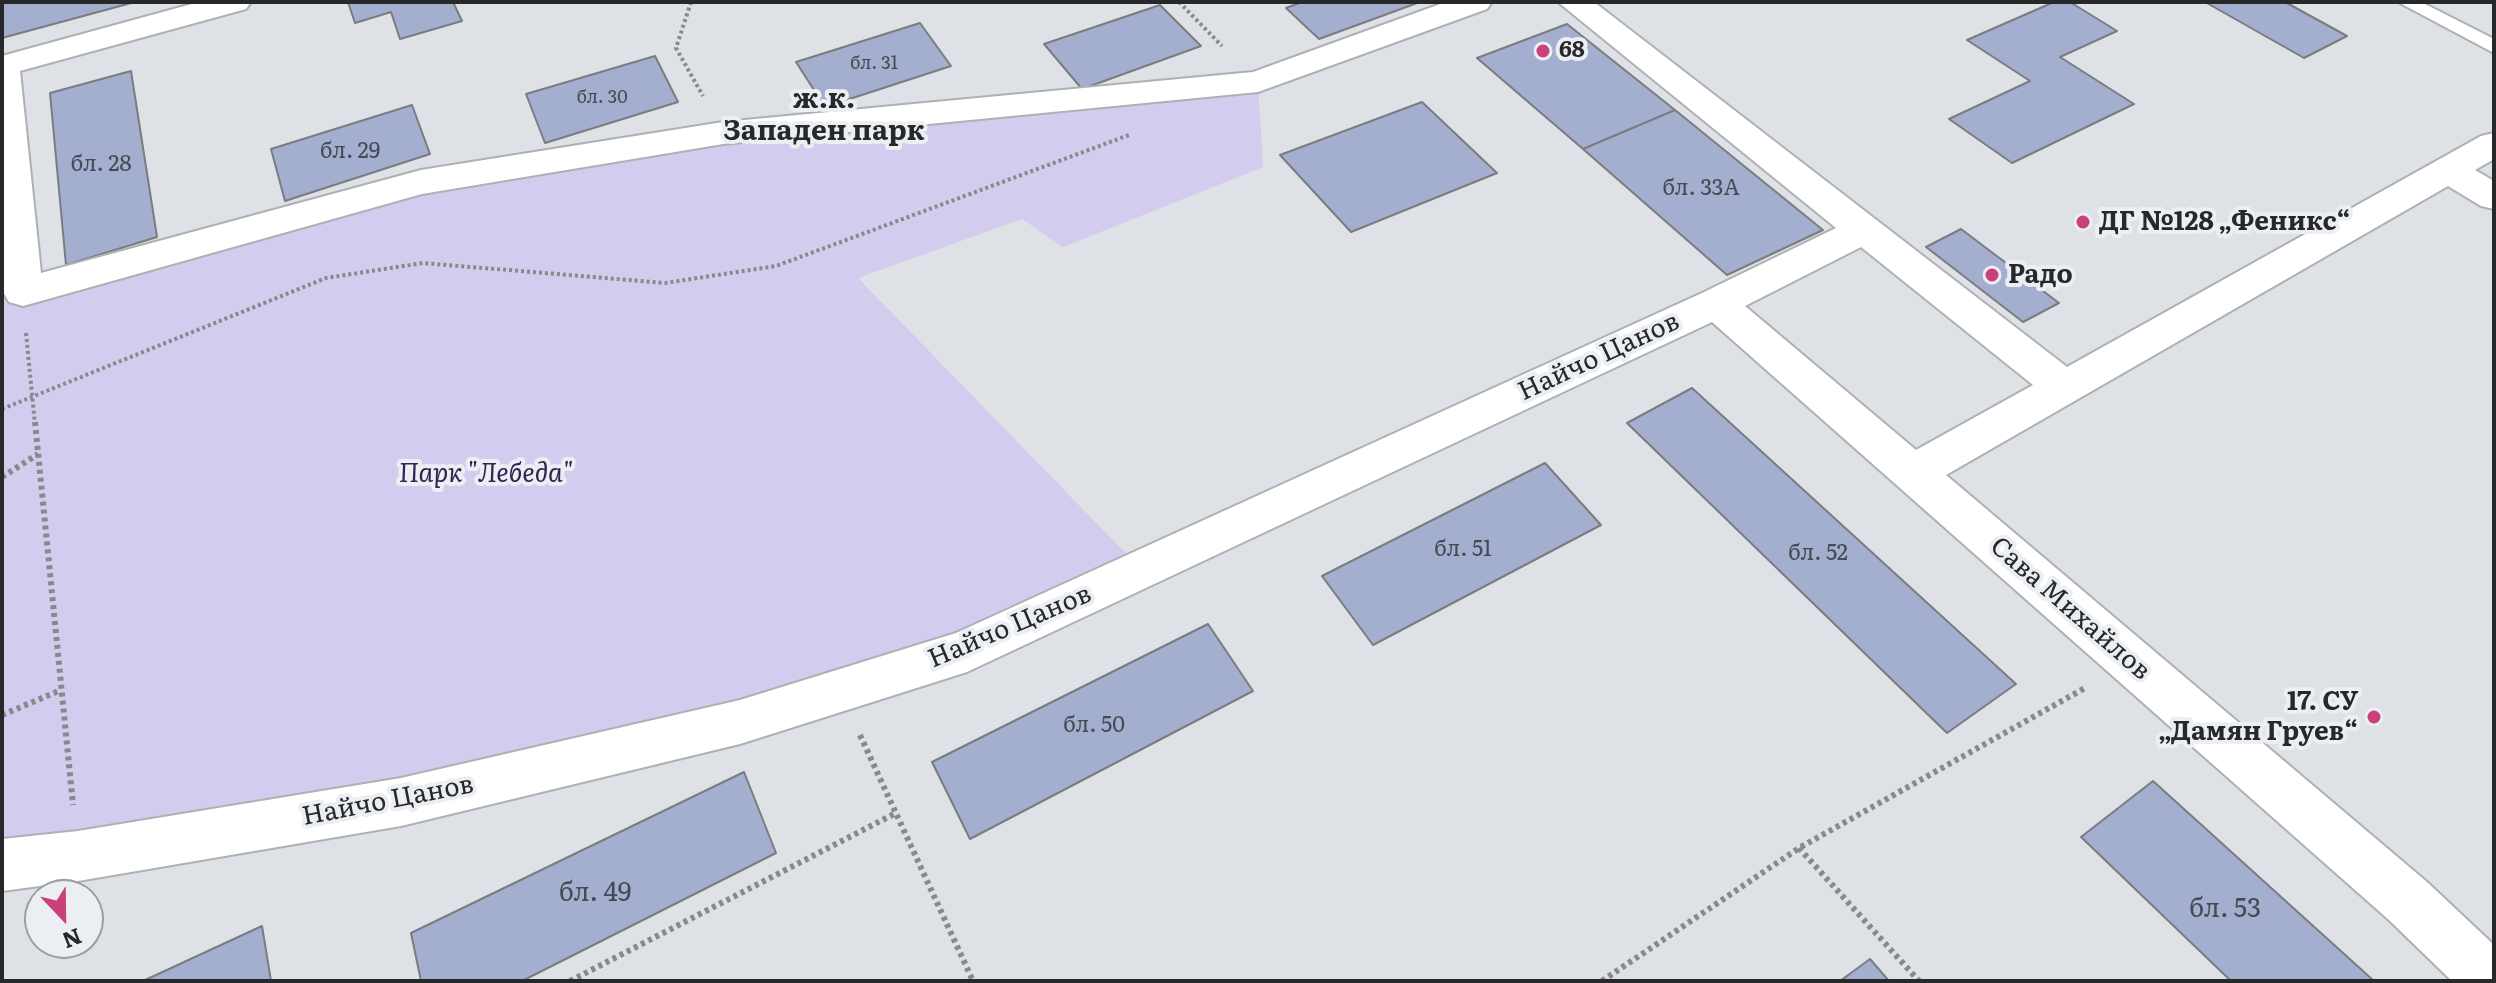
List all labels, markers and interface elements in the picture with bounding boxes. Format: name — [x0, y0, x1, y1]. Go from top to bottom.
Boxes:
place label: 68 — [1559, 38, 1585, 64]
marker: 68 — [1534, 42, 1552, 60]
house number: бл. 31 — [850, 53, 898, 75]
district label: ж.к. Западен парк — [723, 83, 925, 149]
house number: бл. 30 — [576, 87, 628, 109]
house number: бл. 29 — [320, 139, 380, 165]
house number: бл. 28 — [70, 152, 132, 178]
house number: бл. 33А — [1662, 176, 1740, 202]
place label: ДГ №128 „Феникс“ — [2099, 206, 2350, 238]
marker: ДГ №128 „Феникс“ — [2074, 213, 2092, 231]
place label: Радо — [2008, 259, 2073, 291]
marker: Радо — [1983, 266, 2001, 284]
street label: Найчо Цанов — [1513, 306, 1685, 408]
park label: Парк "Лебеда" — [399, 458, 573, 490]
street label: Сава Михайлов — [1984, 531, 2156, 687]
house number: бл. 51 — [1434, 537, 1492, 563]
house number: бл. 52 — [1788, 541, 1848, 567]
street label: Найчо Цанов — [924, 579, 1096, 675]
place label: 17. СУ „Дамян Груев“ — [2159, 686, 2358, 748]
marker: 17. СУ „Дамян Груев“ — [2365, 708, 2383, 726]
house number: бл. 50 — [1063, 713, 1125, 739]
street label: Найчо Цанов — [300, 769, 476, 833]
house number: бл. 49 — [559, 877, 631, 909]
north arrow — [24, 879, 104, 959]
house number: бл. 53 — [2189, 893, 2261, 925]
text: N — [58, 921, 87, 959]

